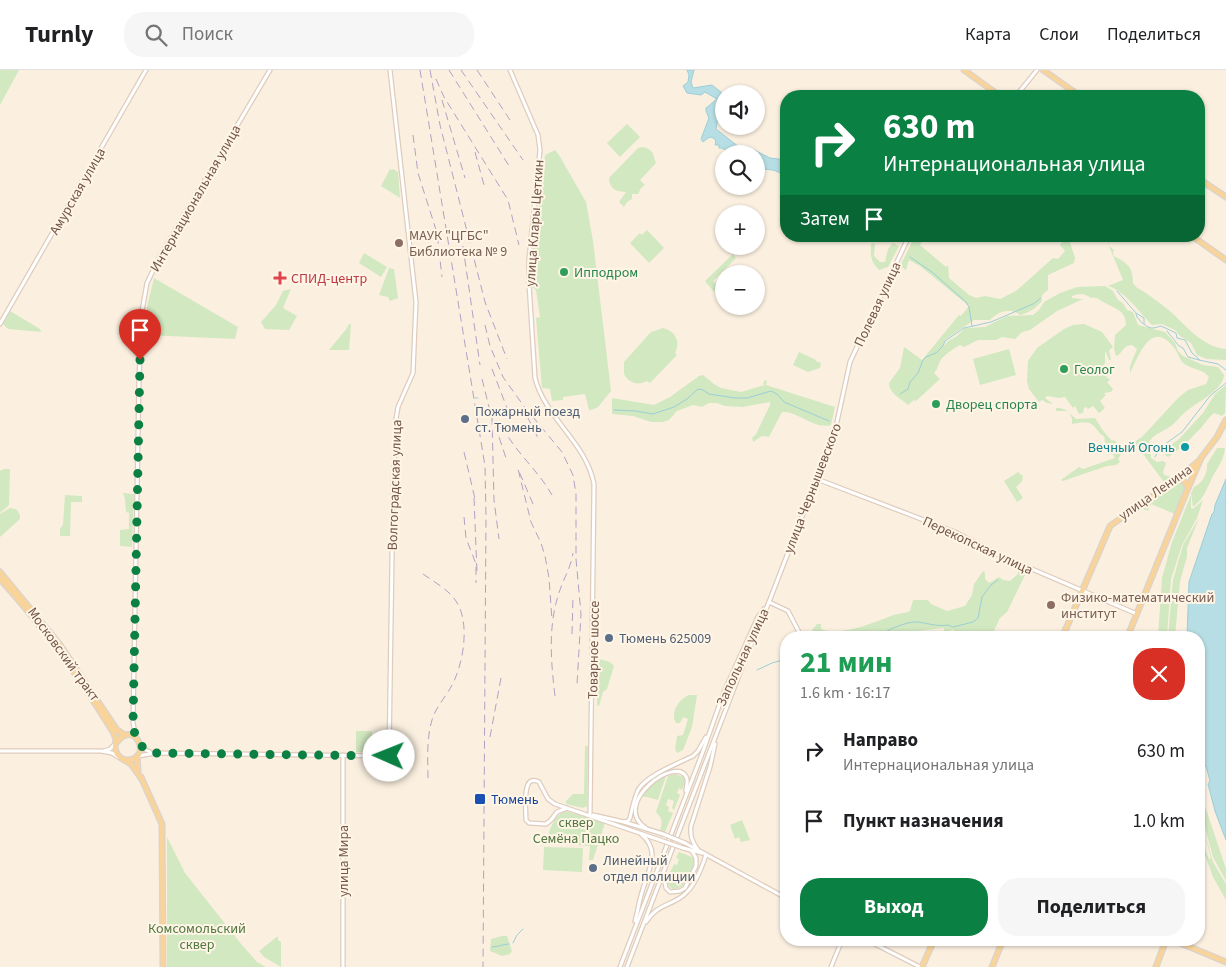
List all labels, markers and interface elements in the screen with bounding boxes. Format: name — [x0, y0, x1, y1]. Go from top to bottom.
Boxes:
search box — [124, 12, 474, 57]
text: Turnly — [25, 17, 94, 52]
icon: search — [142, 21, 170, 49]
text: Поиск — [182, 21, 233, 48]
text: Карта — [965, 22, 1011, 47]
text: Слои — [1039, 22, 1079, 47]
text: Поделиться — [1107, 22, 1201, 47]
map controls — [715, 85, 765, 315]
button: sound — [715, 85, 765, 135]
text: 630 m — [883, 102, 975, 152]
icon: right — [800, 110, 865, 175]
street label: Интернациональная улица — [145, 121, 246, 276]
street label: Амурская улица — [45, 144, 111, 239]
button: search — [715, 145, 765, 195]
text: Интернациональная улица — [883, 148, 1146, 180]
street label: улица Клары Цеткин — [521, 159, 549, 287]
button: + — [715, 205, 765, 255]
icon: arrive — [860, 205, 888, 233]
text: Затем — [800, 206, 850, 233]
place label: МАУК "ЦГБС" Библиотека № 9 — [409, 226, 507, 262]
marker: МАУК "ЦГБС" Библиотека № 9 — [393, 237, 405, 249]
street label: Полевая улица — [849, 259, 906, 350]
place label: Ипподром — [574, 263, 638, 283]
button: − — [715, 265, 765, 315]
marker: Ипподром — [558, 266, 570, 278]
place label: СПИД-центр — [291, 269, 367, 289]
marker: СПИД-центр — [273, 271, 287, 285]
pin — [119, 309, 161, 360]
icon: arrive — [126, 316, 154, 344]
place label: Геолог — [1074, 360, 1115, 380]
marker: Геолог — [1058, 363, 1070, 375]
place label: Дворец спорта — [946, 395, 1038, 415]
marker: Дворец спорта — [930, 398, 942, 410]
place label: Пожарный поезд ст. Тюмень — [475, 402, 581, 438]
marker: Пожарный поезд ст. Тюмень — [459, 413, 471, 425]
street label: Волгоградская улица — [383, 419, 407, 551]
street label: улица Чернышевского — [779, 420, 847, 556]
place label: Вечный Огонь — [1088, 438, 1175, 458]
marker: Вечный Огонь — [1179, 441, 1191, 453]
street label: улица Ленина — [1115, 460, 1197, 526]
street label: Перекопская улица — [919, 512, 1036, 580]
place label: Физико-математический институт — [1061, 588, 1214, 624]
marker: Физико-математический институт — [1045, 599, 1057, 611]
street label: Товарное шоссе — [583, 601, 605, 699]
street label: Московский тракт — [22, 604, 104, 706]
street label: Запольная улица — [711, 605, 774, 710]
place label: Тюмень 625009 — [619, 629, 711, 649]
marker: Тюмень 625009 — [603, 632, 615, 644]
text: 21 мин — [800, 641, 892, 684]
button: close — [1133, 648, 1185, 700]
text: 1.6 km · 16:17 — [800, 682, 890, 704]
text: Направо — [843, 727, 918, 754]
position arrow — [362, 729, 414, 781]
icon: right — [800, 737, 828, 765]
text: 630 m — [1137, 738, 1185, 765]
text: Интернациональная улица — [843, 754, 1034, 776]
place label: Тюмень — [491, 790, 539, 810]
marker: Тюмень — [473, 792, 487, 806]
icon: arrive — [800, 807, 828, 835]
text: Пункт назначения — [843, 808, 1004, 835]
text: 1.0 km — [1132, 808, 1185, 835]
park label: сквер Семёна Пацко — [533, 813, 619, 849]
street label: улица Мира — [334, 825, 354, 897]
place label: Линейный отдел полиции — [603, 851, 695, 887]
marker: Линейный отдел полиции — [587, 862, 599, 874]
button: Выход — [800, 878, 988, 936]
button: Поделиться — [998, 878, 1185, 936]
park label: Комсомольский сквер — [148, 919, 246, 955]

